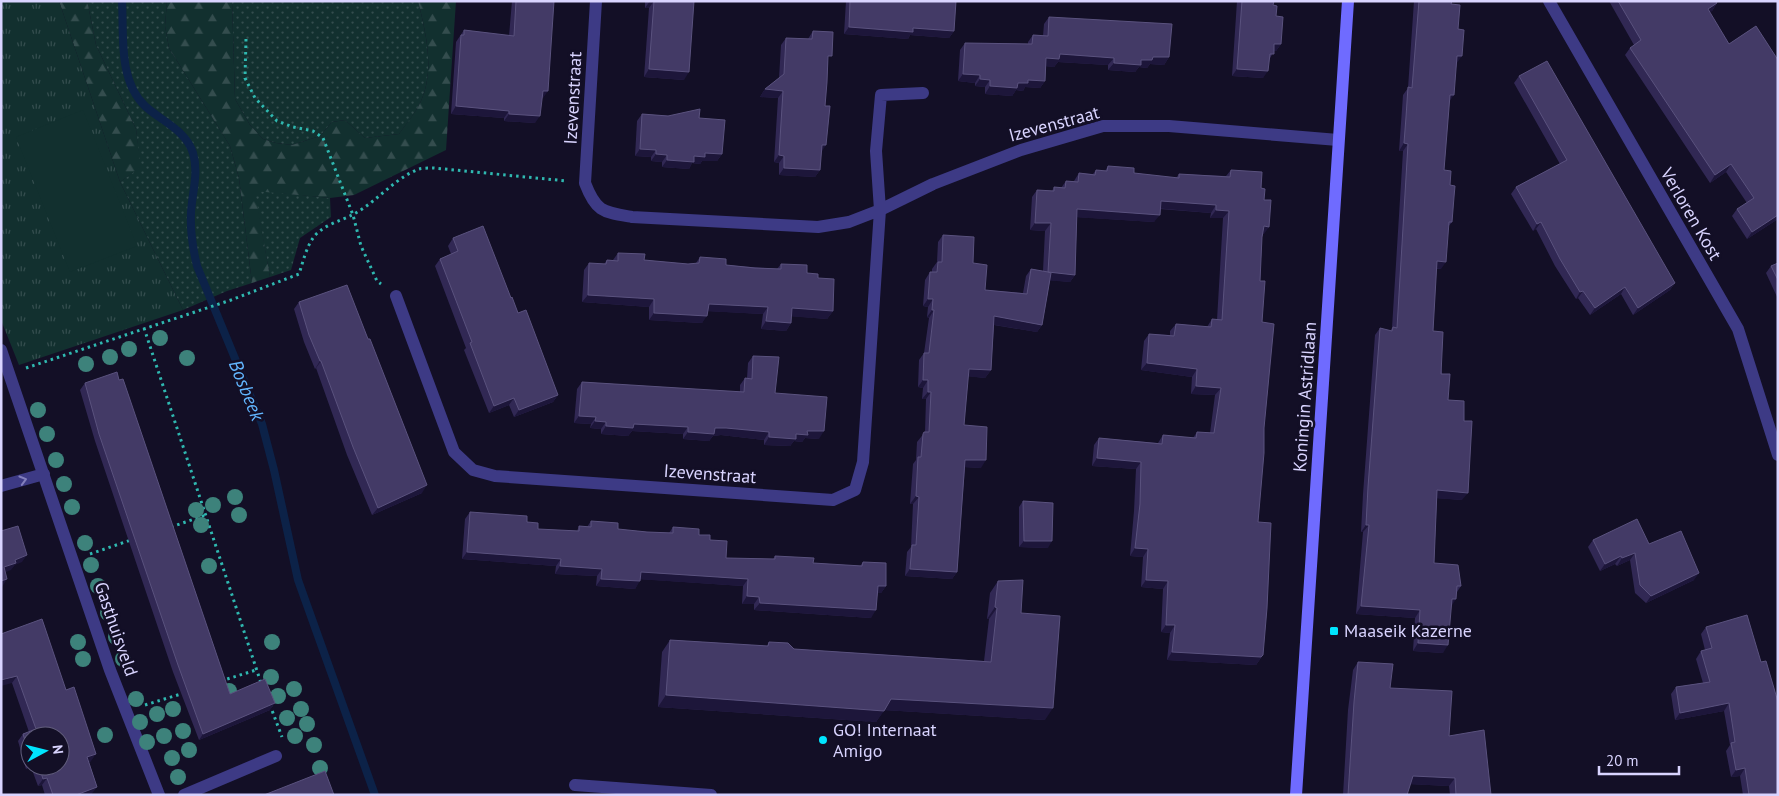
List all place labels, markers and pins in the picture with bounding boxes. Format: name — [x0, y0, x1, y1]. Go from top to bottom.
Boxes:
place label: Maaseik Kazerne — [1344, 619, 1472, 642]
marker: Maaseik Kazerne — [1328, 625, 1340, 637]
place label: GO! Internaat Amigo — [833, 718, 937, 762]
marker: GO! Internaat Amigo — [817, 734, 829, 746]

